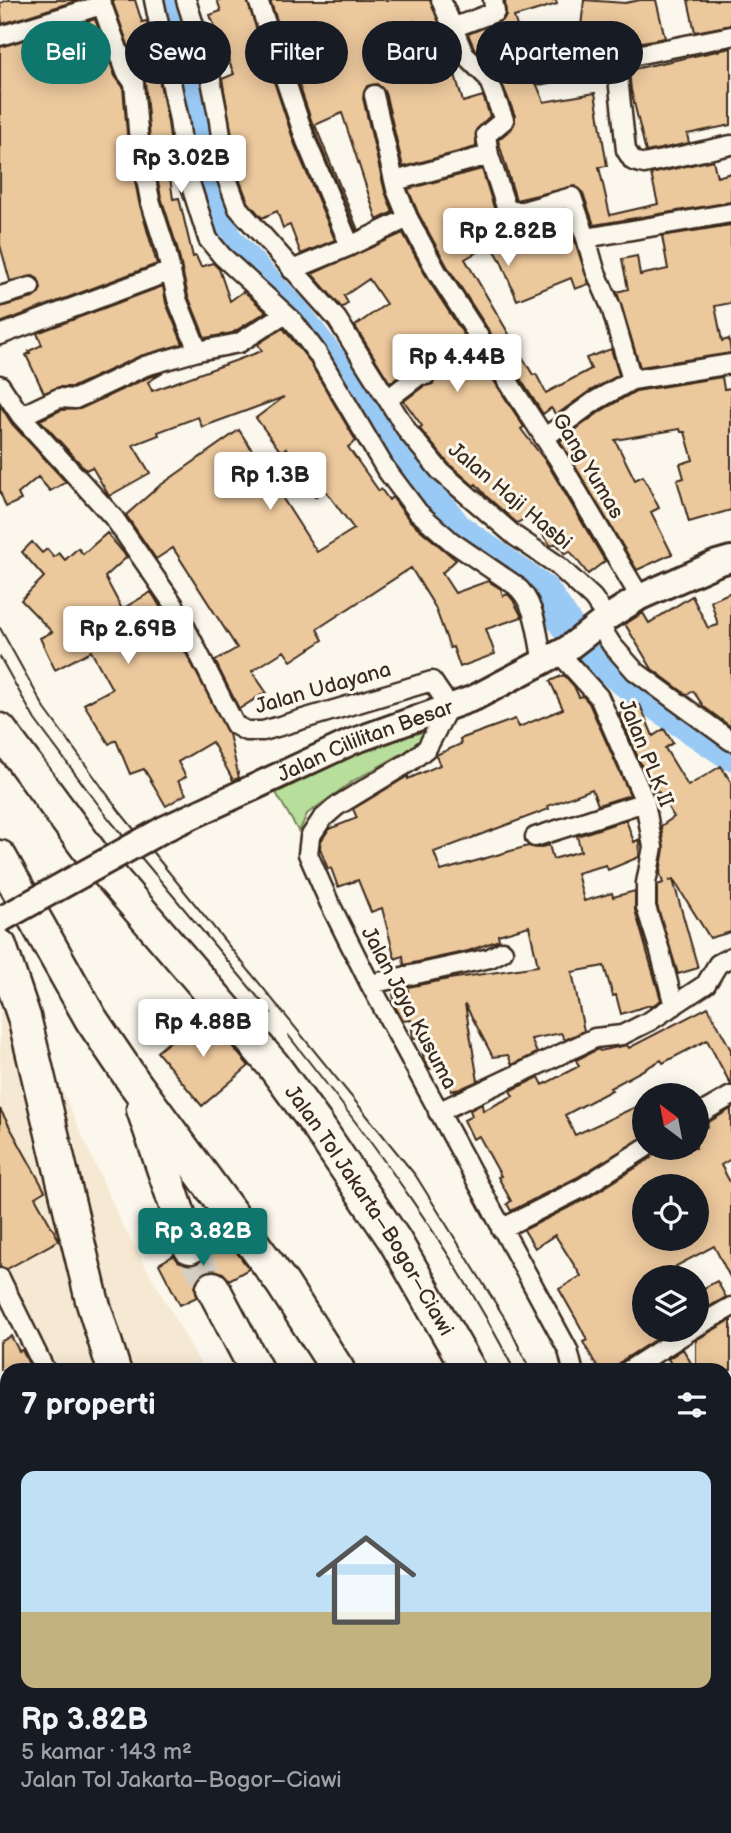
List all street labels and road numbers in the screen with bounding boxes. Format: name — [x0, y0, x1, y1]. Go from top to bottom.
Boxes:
street label: Gang Yumas — [547, 409, 629, 523]
street label: Jalan Haji Hasbi — [443, 437, 577, 555]
street label: Jalan Udayana — [252, 657, 394, 719]
street label: Jalan Cililitan Besar — [273, 694, 457, 787]
street label: Jalan PLK II — [613, 696, 679, 810]
street label: Jalan Jaya Kusuma — [356, 923, 462, 1093]
street label: Jalan Tol Jakarta–Bogor–Ciawi — [280, 1080, 459, 1340]

